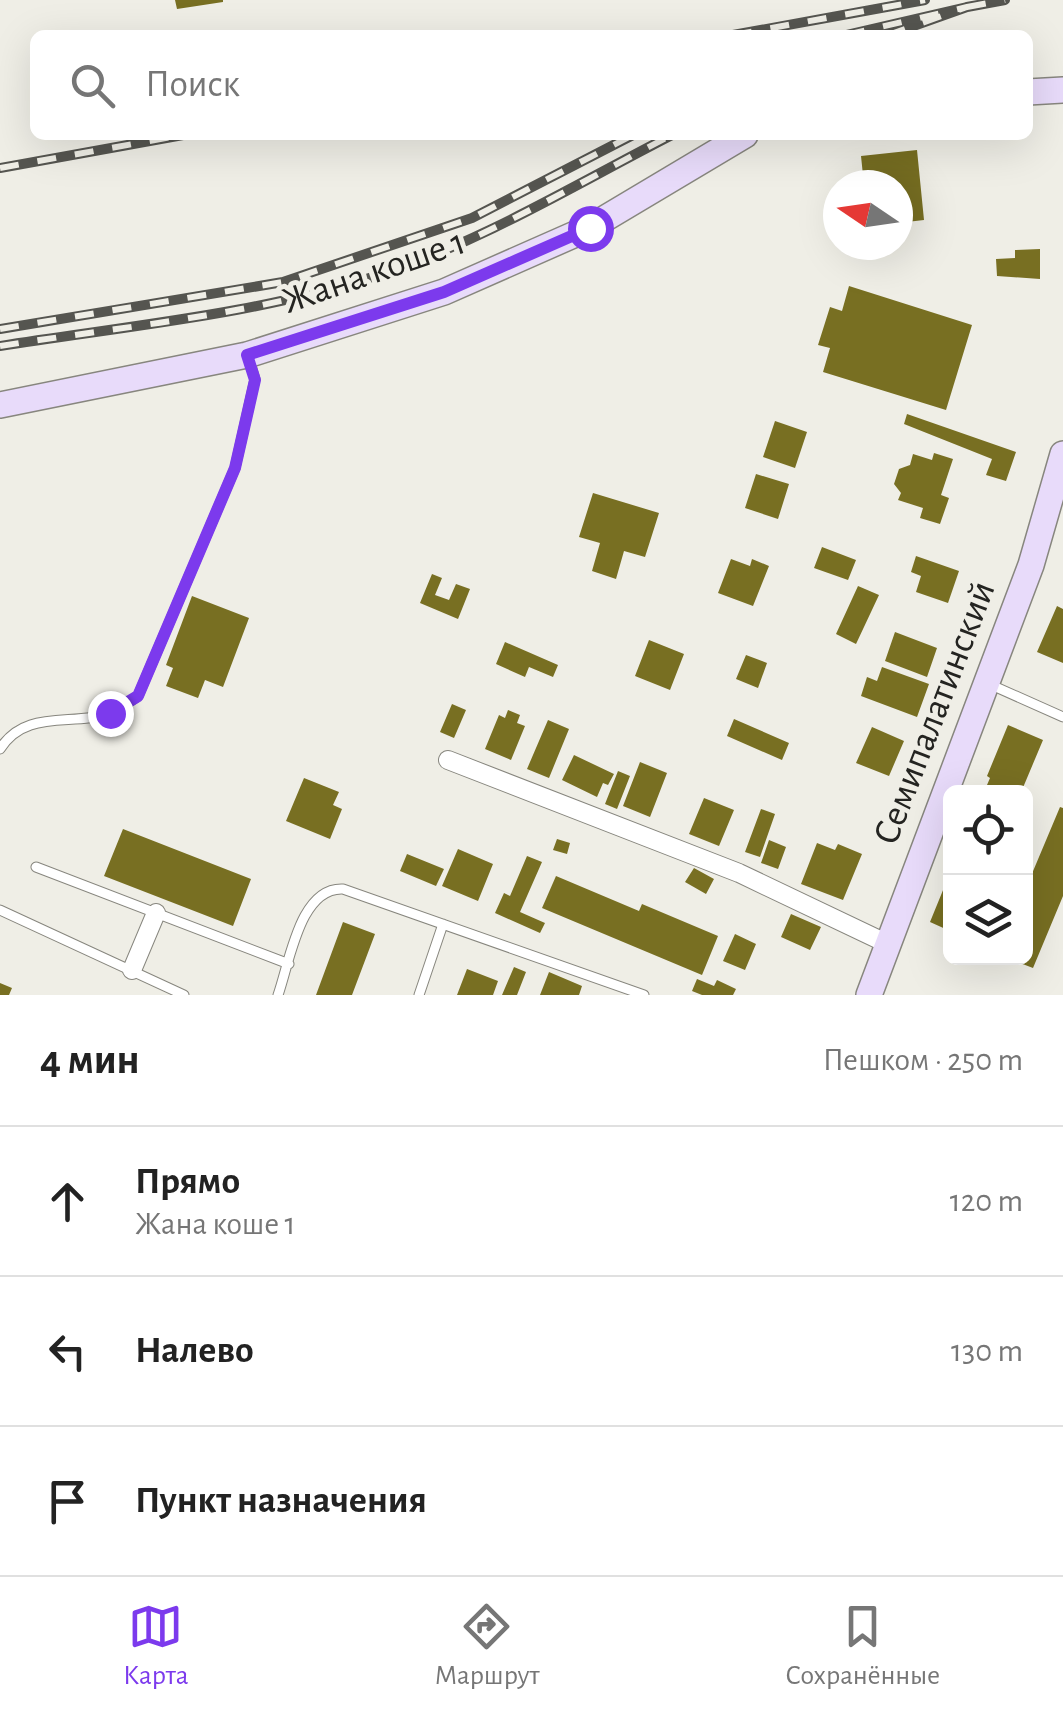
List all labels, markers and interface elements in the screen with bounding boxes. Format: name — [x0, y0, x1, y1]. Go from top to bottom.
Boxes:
search box — [30, 30, 1033, 140]
icon: search — [65, 58, 120, 113]
text: Поиск — [145, 66, 240, 104]
north arrow — [823, 170, 913, 260]
route start — [568, 206, 614, 252]
street label: Жана коше 1 — [278, 223, 470, 321]
street label: Семипалатинский — [867, 576, 1003, 850]
route end — [88, 691, 134, 737]
map controls — [943, 785, 1033, 965]
button: locate — [943, 785, 1033, 875]
button: layers — [943, 875, 1033, 965]
text: 4 мин — [40, 1039, 140, 1081]
text: Пешком · 250 m — [823, 1044, 1023, 1076]
text: Прямо — [135, 1163, 240, 1201]
icon: ahead — [40, 1174, 95, 1229]
text: 120 m — [950, 1185, 1023, 1217]
text: Жана коше 1 — [135, 1208, 295, 1240]
icon: left — [40, 1324, 95, 1379]
text: Налево — [135, 1332, 254, 1370]
text: 130 m — [951, 1335, 1023, 1367]
icon: arrive — [40, 1474, 95, 1529]
text: Пункт назначения — [135, 1482, 427, 1520]
tab: Карта — [123, 1599, 189, 1693]
tab: Маршрут — [434, 1599, 540, 1693]
tab: Сохранённые — [785, 1599, 940, 1693]

